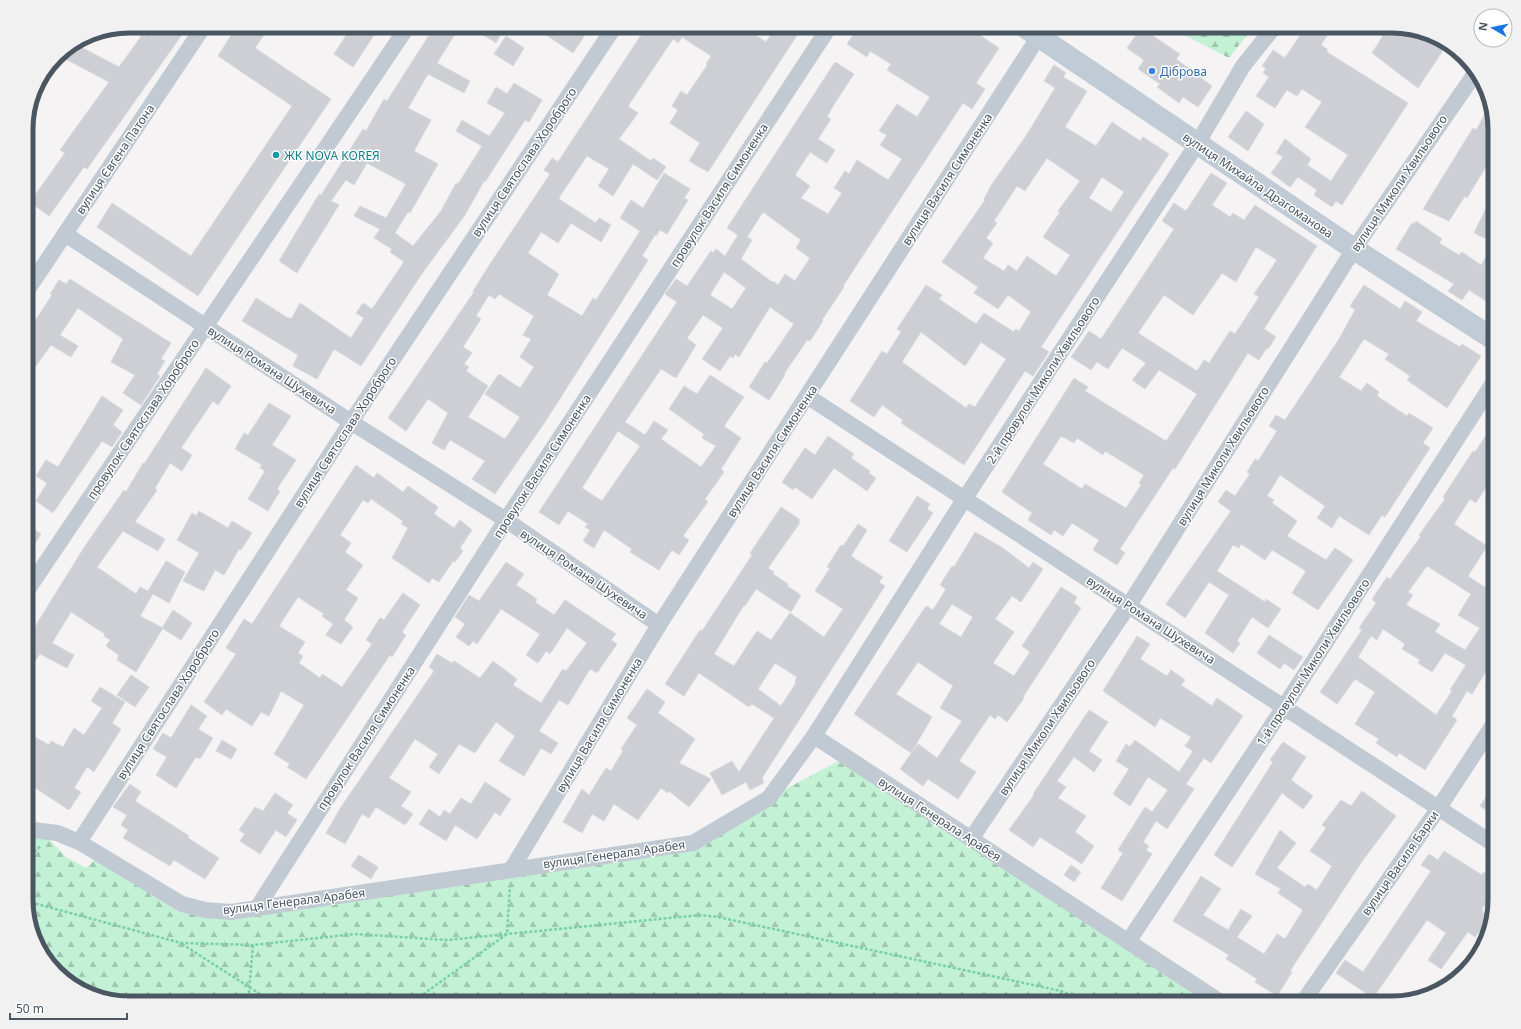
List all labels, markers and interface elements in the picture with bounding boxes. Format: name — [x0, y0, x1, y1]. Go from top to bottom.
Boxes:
north arrow — [1473, 8, 1513, 48]
text: N — [1475, 21, 1491, 32]
place label: Діброва — [1160, 63, 1207, 80]
marker: Діброва — [1147, 66, 1157, 76]
street label: вулиця Святослава Хороброго — [468, 84, 580, 240]
street label: вулиця Євгена Патона — [72, 101, 158, 217]
street label: вулиця Василя Симоненка — [898, 110, 996, 248]
street label: вулиця Миколи Хвильового — [1347, 111, 1451, 255]
street label: провулок Василя Симоненка — [666, 120, 772, 270]
street label: вулиця Михайла Драгоманова — [1179, 128, 1337, 242]
place label: ЖК NOVA KOREЯ — [284, 147, 380, 164]
marker: ЖК NOVA KOREЯ — [271, 150, 281, 160]
street label: 2-й провулок Миколи Хвильового — [982, 293, 1104, 467]
street label: вулиця Романа Шухевича — [204, 322, 340, 418]
street label: провулок Святослава Хороброго — [83, 336, 203, 502]
street label: вулиця Святослава Хороброго — [290, 353, 400, 511]
street label: вулиця Василя Симоненка — [723, 382, 821, 520]
street label: вулиця Миколи Хвильового — [1173, 383, 1273, 529]
street label: провулок Василя Симоненка — [489, 391, 595, 541]
street label: вулиця Романа Шухевича — [517, 525, 651, 623]
street label: вулиця Романа Шухевича — [1083, 572, 1219, 668]
street label: 1-й провулок Миколи Хвильового — [1252, 575, 1374, 749]
street label: вулиця Святослава Хороброго — [113, 625, 223, 783]
street label: вулиця Василя Симоненка — [552, 654, 646, 796]
street label: вулиця Миколи Хвильового — [995, 655, 1099, 799]
street label: провулок Василя Симоненка — [313, 663, 419, 813]
street label: вулиця Генерала Арабея — [875, 773, 1005, 865]
street label: вулиця Василя Барки — [1357, 807, 1443, 919]
street label: вулиця Генерала Арабея — [542, 836, 686, 872]
street label: вулиця Генерала Арабея — [222, 884, 366, 918]
scale bar — [10, 995, 127, 1021]
text: 50 m — [16, 1000, 44, 1017]

